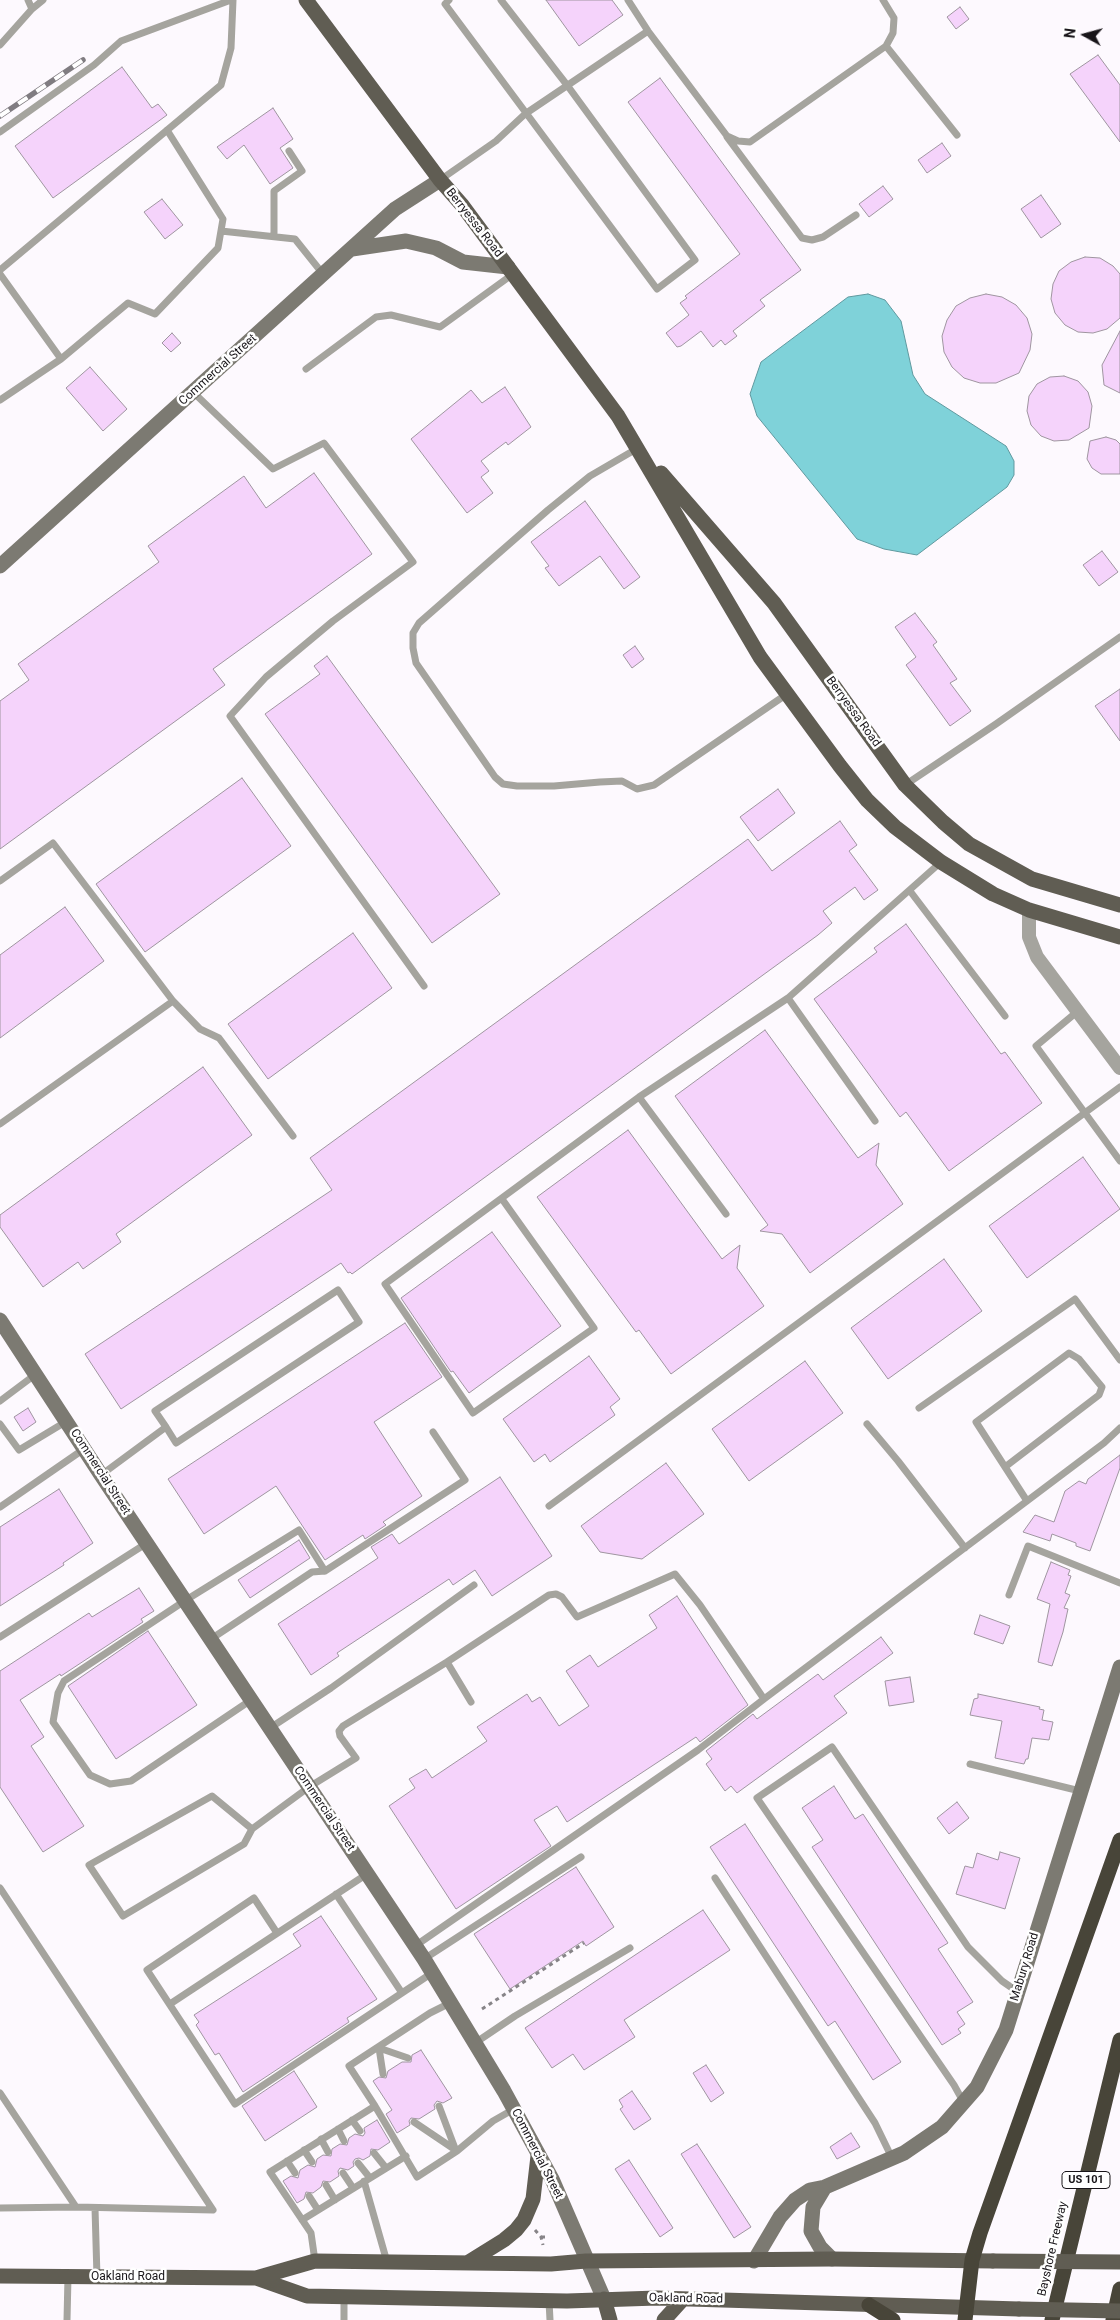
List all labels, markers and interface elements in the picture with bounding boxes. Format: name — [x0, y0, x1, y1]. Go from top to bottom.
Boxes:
north arrow — [1060, 10, 1110, 60]
text: N — [1062, 27, 1079, 39]
street label: Berryessa Road — [443, 186, 505, 260]
street label: Commercial Street — [176, 331, 260, 409]
street label: Berryessa Road — [823, 674, 883, 750]
street label: Commercial Street — [67, 1426, 133, 1518]
street label: Commercial Street — [290, 1764, 358, 1854]
street label: Mabury Road — [1008, 1931, 1042, 2003]
street label: Commercial Street — [508, 2106, 566, 2202]
road number: US 101 — [1062, 2172, 1110, 2188]
street label: Bayshore Freeway — [1035, 2200, 1071, 2298]
street label: Oakland Road — [91, 2270, 165, 2284]
street label: Oakland Road — [649, 2291, 723, 2307]

